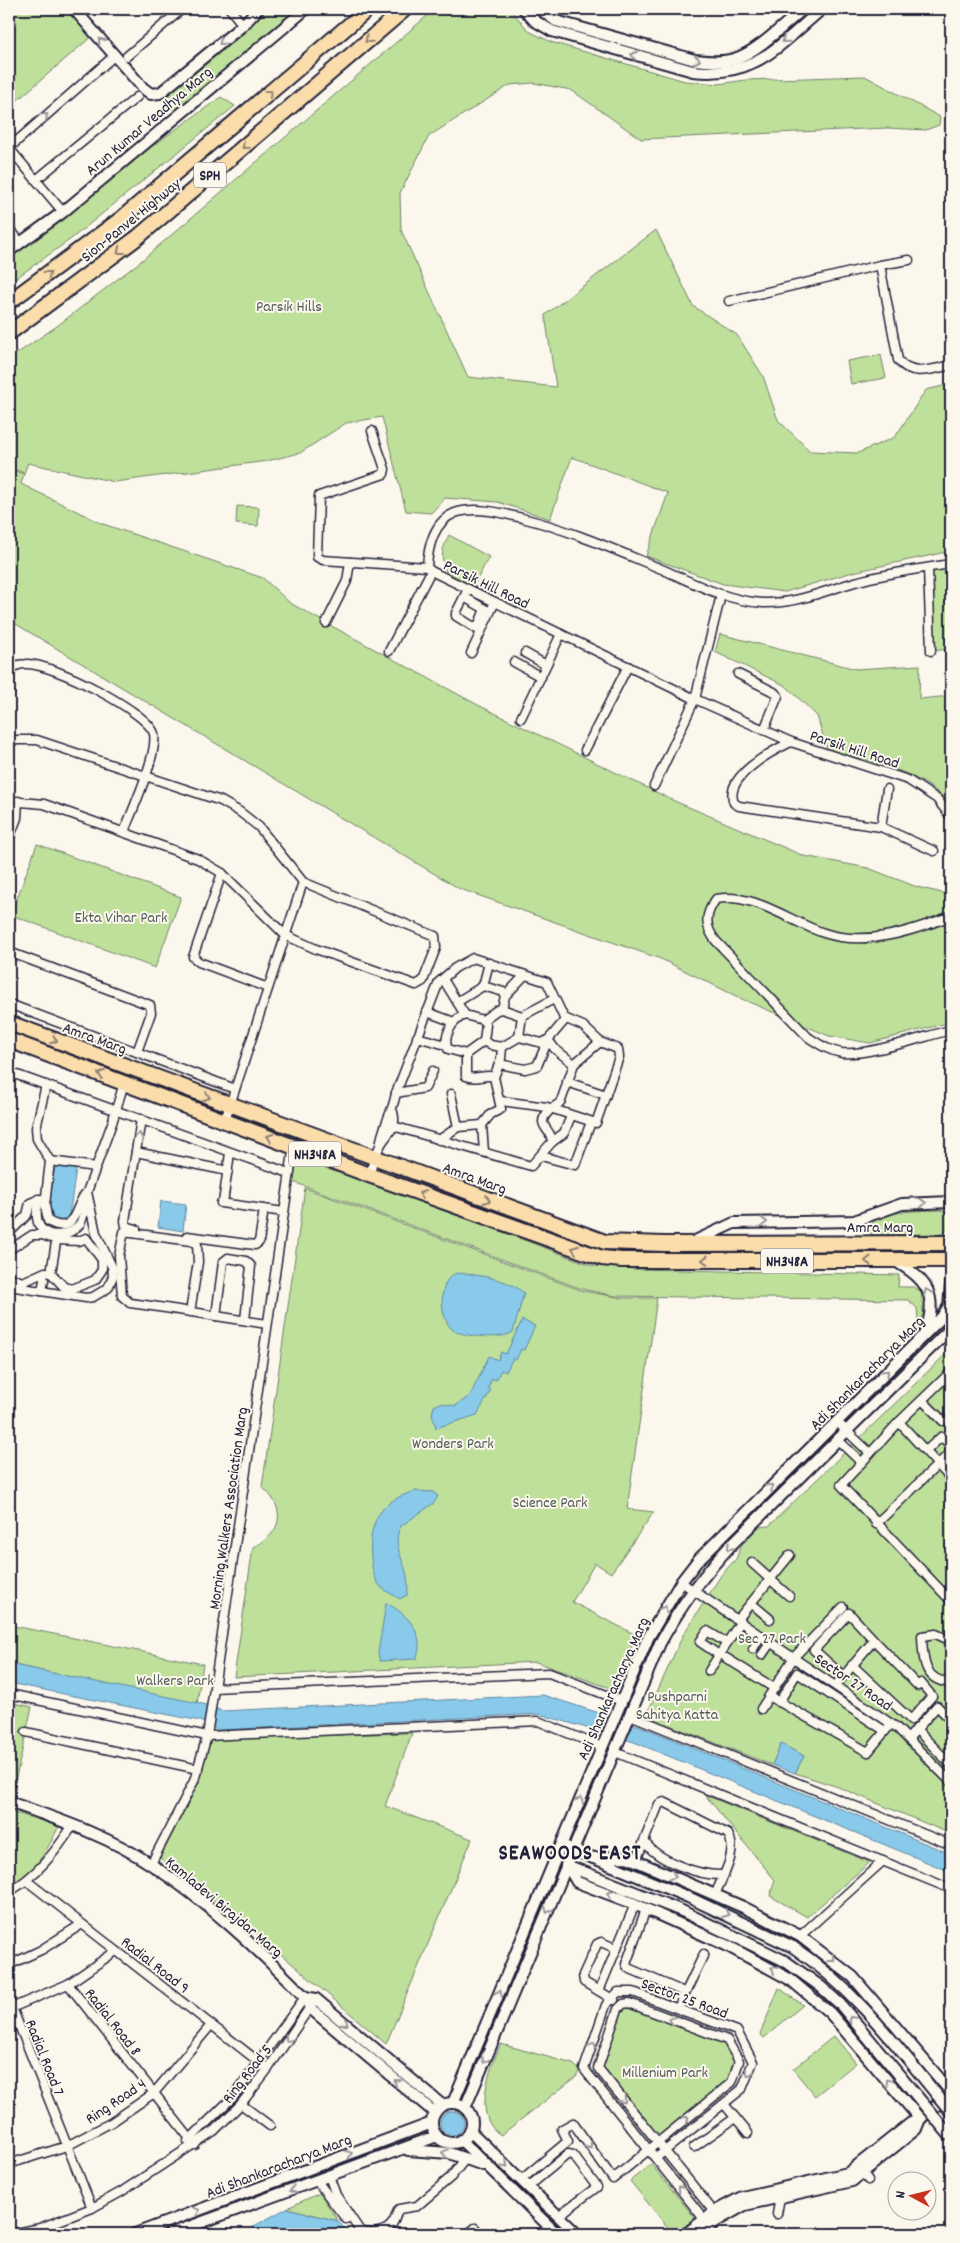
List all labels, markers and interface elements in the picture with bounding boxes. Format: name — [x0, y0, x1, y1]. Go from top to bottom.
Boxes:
one-way arrow — [365, 35, 374, 43]
one-way arrow — [781, 35, 790, 44]
one-way arrow — [219, 36, 228, 45]
one-way arrow — [98, 37, 107, 46]
one-way arrow — [631, 50, 639, 60]
one-way arrow — [693, 54, 702, 64]
street label: Arun Kumar Veadhya Marg — [81, 62, 218, 182]
one-way arrow — [263, 90, 272, 99]
one-way arrow — [40, 113, 49, 122]
one-way arrow — [241, 140, 250, 149]
road number: SPH — [194, 162, 226, 188]
street label: Sion-Panvel Highway — [77, 173, 187, 269]
one-way arrow — [117, 245, 126, 254]
one-way arrow — [42, 271, 52, 280]
park label: Parsik Hills — [256, 296, 322, 319]
street label: Parsik Hill Road — [439, 555, 533, 616]
street label: Parsik Hill Road — [806, 725, 902, 776]
park label: Ekta Vihar Park — [74, 907, 168, 930]
street label: Amra Marg — [59, 1017, 129, 1062]
one-way arrow — [50, 1034, 58, 1044]
one-way arrow — [97, 1070, 106, 1080]
one-way arrow — [202, 1091, 211, 1101]
one-way arrow — [133, 1131, 143, 1140]
one-way arrow — [266, 1133, 275, 1143]
road number: NH348A — [289, 1142, 341, 1166]
street label: Amra Marg — [439, 1157, 509, 1202]
one-way arrow — [418, 1190, 427, 1200]
one-way arrow — [482, 1194, 491, 1204]
one-way arrow — [919, 1198, 927, 1209]
one-way arrow — [760, 1217, 768, 1227]
street label: Amra Marg — [847, 1217, 913, 1240]
one-way arrow — [571, 1245, 579, 1255]
road number: NH348A — [761, 1248, 813, 1274]
one-way arrow — [701, 1255, 708, 1265]
one-way arrow — [863, 1256, 871, 1266]
one-way arrow — [923, 1288, 934, 1297]
street label: Adi Shankaracharya Marg — [805, 1311, 930, 1436]
one-way arrow — [881, 1370, 890, 1379]
street label: Morning Walkers Association Marg — [204, 1406, 255, 1611]
park label: Wonders Park — [412, 1433, 494, 1456]
one-way arrow — [765, 1484, 774, 1493]
park label: Science Park — [512, 1492, 588, 1515]
one-way arrow — [727, 1541, 736, 1550]
one-way arrow — [658, 1606, 668, 1615]
street label: Adi Shankaracharya Marg — [572, 1614, 656, 1764]
park label: Sec 27 Park — [738, 1628, 806, 1651]
street label: Sector 27 Road — [809, 1648, 896, 1718]
park label: Walkers Park — [136, 1670, 214, 1693]
park label: Pushparni Sahitya Katta — [636, 1686, 719, 1727]
one-way arrow — [574, 1796, 585, 1805]
district label: SEAWOODS EAST — [499, 1840, 642, 1870]
street label: Kamladevi Birajdar Marg — [159, 1852, 287, 1964]
one-way arrow — [668, 1870, 677, 1881]
one-way arrow — [606, 1890, 615, 1900]
one-way arrow — [544, 1906, 554, 1914]
one-way arrow — [721, 1908, 730, 1918]
street label: Radial Road 9 — [115, 1932, 194, 2000]
one-way arrow — [826, 1953, 836, 1962]
one-way arrow — [770, 1966, 779, 1976]
street label: Sector 25 Road — [637, 1973, 731, 2026]
street label: Radial Road 8 — [78, 1984, 146, 2061]
one-way arrow — [493, 1989, 504, 1998]
street label: Radial Road 7 — [18, 2016, 69, 2100]
one-way arrow — [669, 2016, 677, 2026]
one-way arrow — [849, 2016, 858, 2025]
one-way arrow — [339, 2018, 348, 2027]
one-way arrow — [285, 2034, 295, 2043]
street label: Ring Road 5 — [217, 2040, 279, 2109]
one-way arrow — [587, 2041, 597, 2049]
one-way arrow — [481, 2055, 492, 2064]
park label: Millenium Park — [622, 2062, 708, 2085]
one-way arrow — [744, 2068, 755, 2077]
street label: Ring Road 4 — [81, 2073, 151, 2131]
one-way arrow — [394, 2079, 403, 2087]
one-way arrow — [886, 2079, 895, 2088]
one-way arrow — [618, 2094, 626, 2103]
one-way arrow — [680, 2116, 689, 2124]
street label: Adi Shankaracharya Marg — [203, 2129, 355, 2206]
one-way arrow — [583, 2140, 592, 2149]
one-way arrow — [441, 2148, 450, 2158]
one-way arrow — [344, 2150, 353, 2160]
one-way arrow — [500, 2159, 509, 2168]
north arrow — [888, 2170, 938, 2220]
one-way arrow — [289, 2184, 298, 2194]
one-way arrow — [678, 2186, 686, 2195]
text: N — [891, 2190, 911, 2199]
one-way arrow — [192, 2207, 201, 2217]

